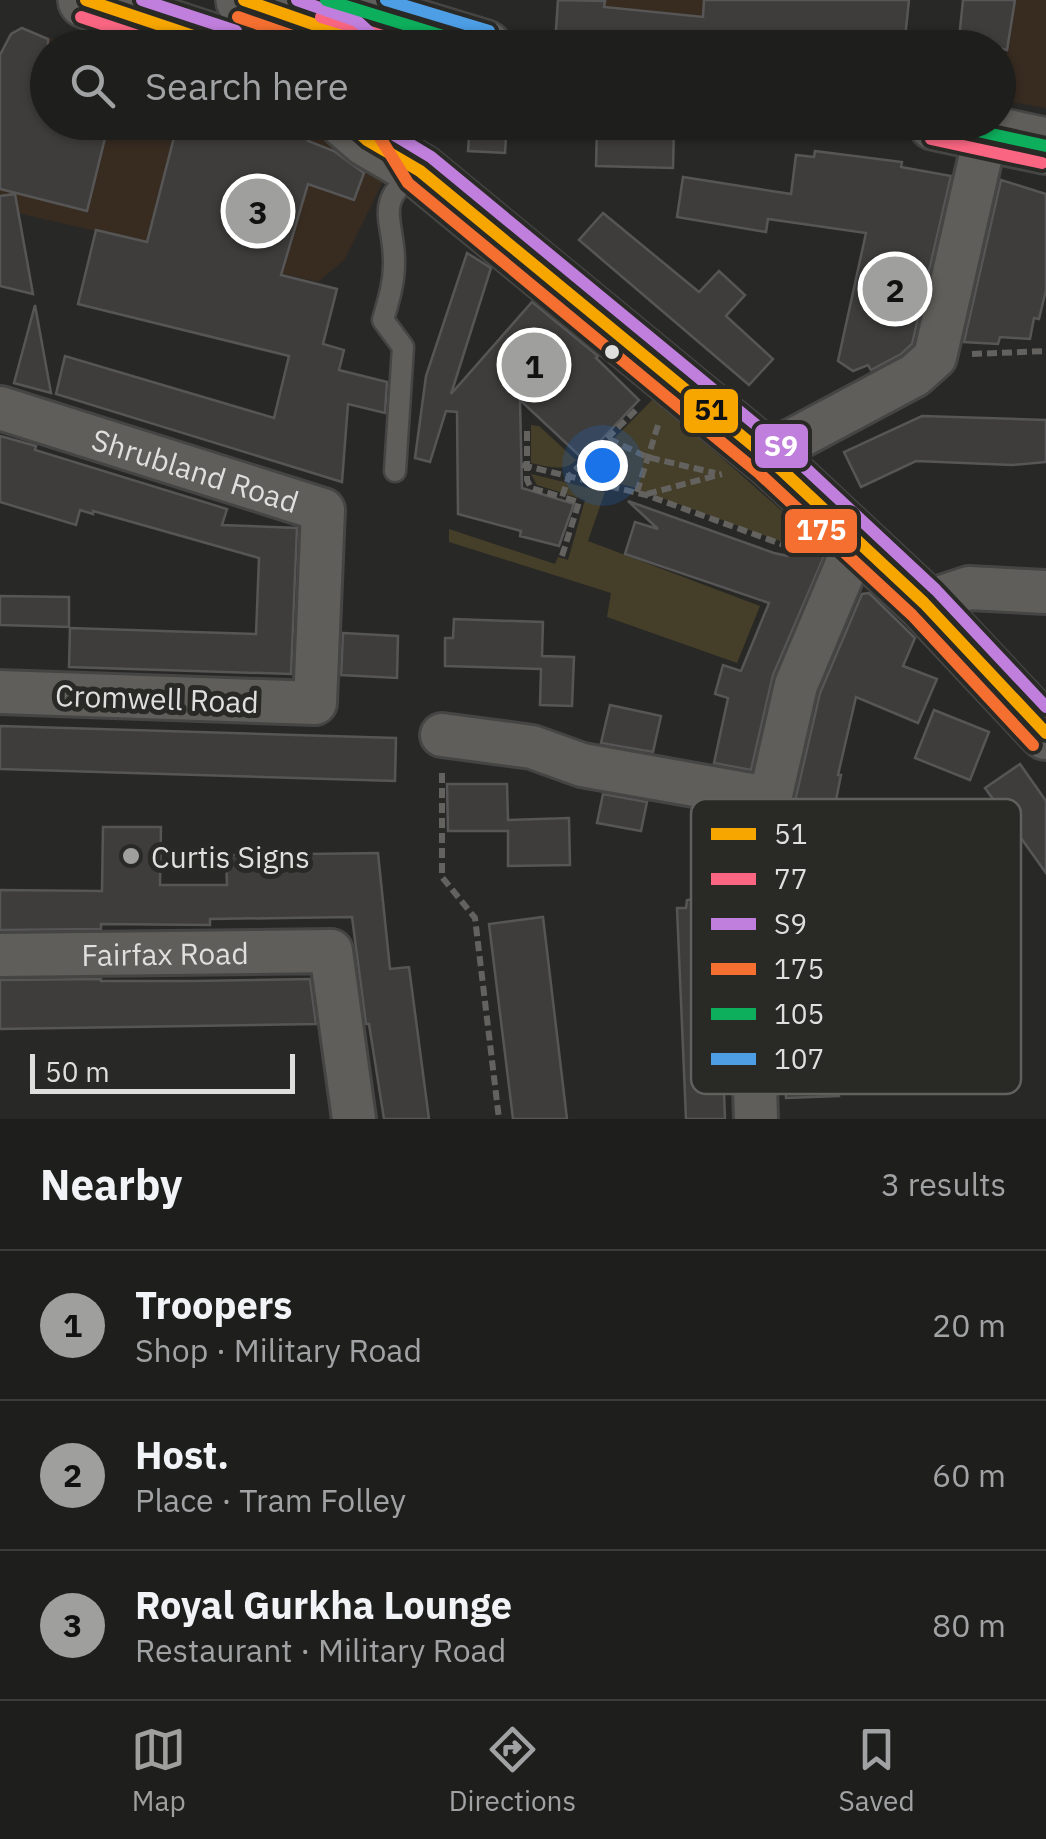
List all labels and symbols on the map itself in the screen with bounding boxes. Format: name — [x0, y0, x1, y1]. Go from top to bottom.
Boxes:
pin: 3 — [226, 174, 290, 248]
pin: 2 — [862, 252, 928, 326]
pin: 1 — [502, 328, 566, 402]
unlabelled marker — [602, 342, 622, 362]
line badge: 51 — [682, 387, 740, 435]
text: 51 — [694, 391, 728, 428]
street label: Shrubland Road — [87, 419, 304, 521]
line badge: S9 — [753, 422, 810, 470]
text: S9 — [764, 427, 798, 464]
your location — [577, 440, 628, 491]
line badge: 175 — [783, 507, 859, 555]
text: 175 — [796, 511, 846, 548]
street label: Cromwell Road — [54, 675, 260, 721]
legend — [691, 799, 1021, 1094]
text: 51 — [774, 815, 808, 852]
place label: Curtis Signs — [151, 837, 310, 876]
marker: Curtis Signs — [120, 845, 142, 867]
text: 77 — [774, 860, 808, 897]
text: S9 — [774, 905, 807, 942]
street label: Fairfax Road — [81, 932, 249, 974]
text: 175 — [774, 950, 824, 987]
text: 105 — [774, 995, 824, 1032]
text: 107 — [774, 1040, 824, 1077]
scale bar — [30, 1049, 295, 1094]

